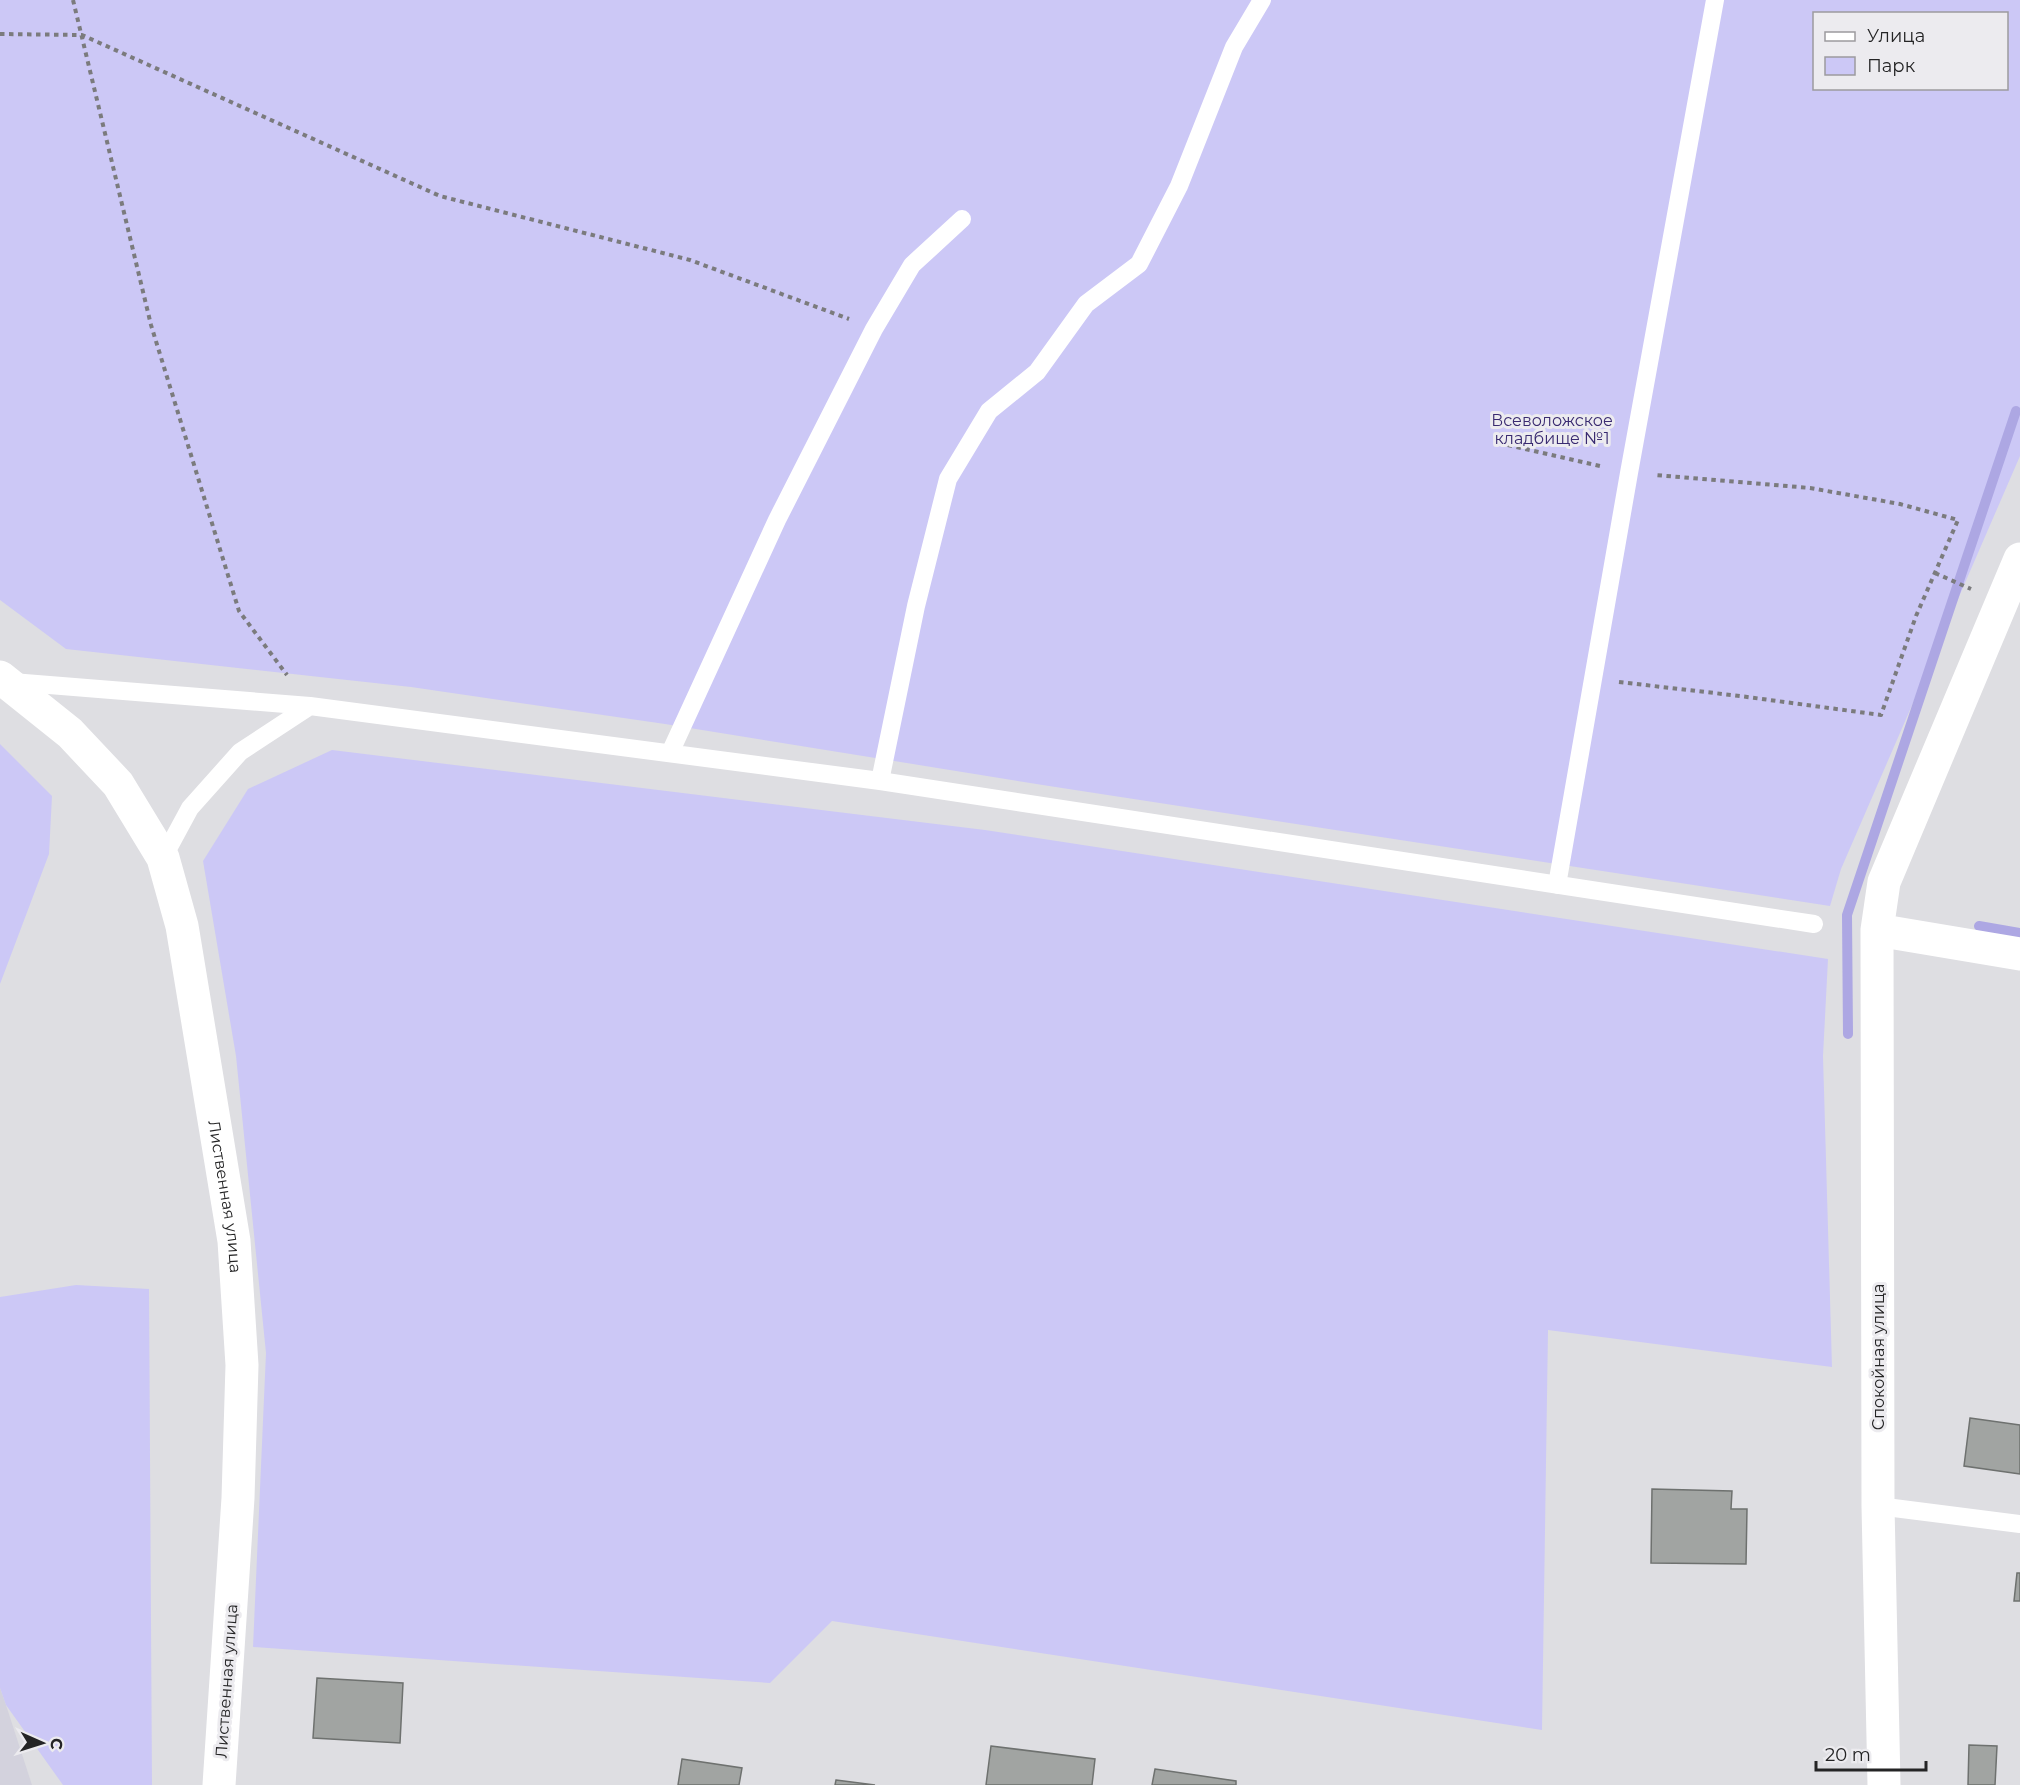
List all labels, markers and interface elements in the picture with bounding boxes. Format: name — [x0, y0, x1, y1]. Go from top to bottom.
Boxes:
legend — [1813, 12, 2008, 90]
text: Улица — [1867, 25, 1925, 47]
text: Парк — [1867, 55, 1916, 77]
park label: Всеволожское кладбище №1 — [1491, 411, 1613, 448]
street label: Лиственная улица — [204, 1119, 245, 1274]
street label: Спокойная улица — [1869, 1284, 1888, 1430]
street label: Лиственная улица — [212, 1603, 241, 1759]
north arrow — [12, 1713, 72, 1773]
scale bar — [1816, 1734, 1926, 1772]
text: С — [47, 1737, 66, 1750]
text: 20 m — [1825, 1744, 1871, 1766]

